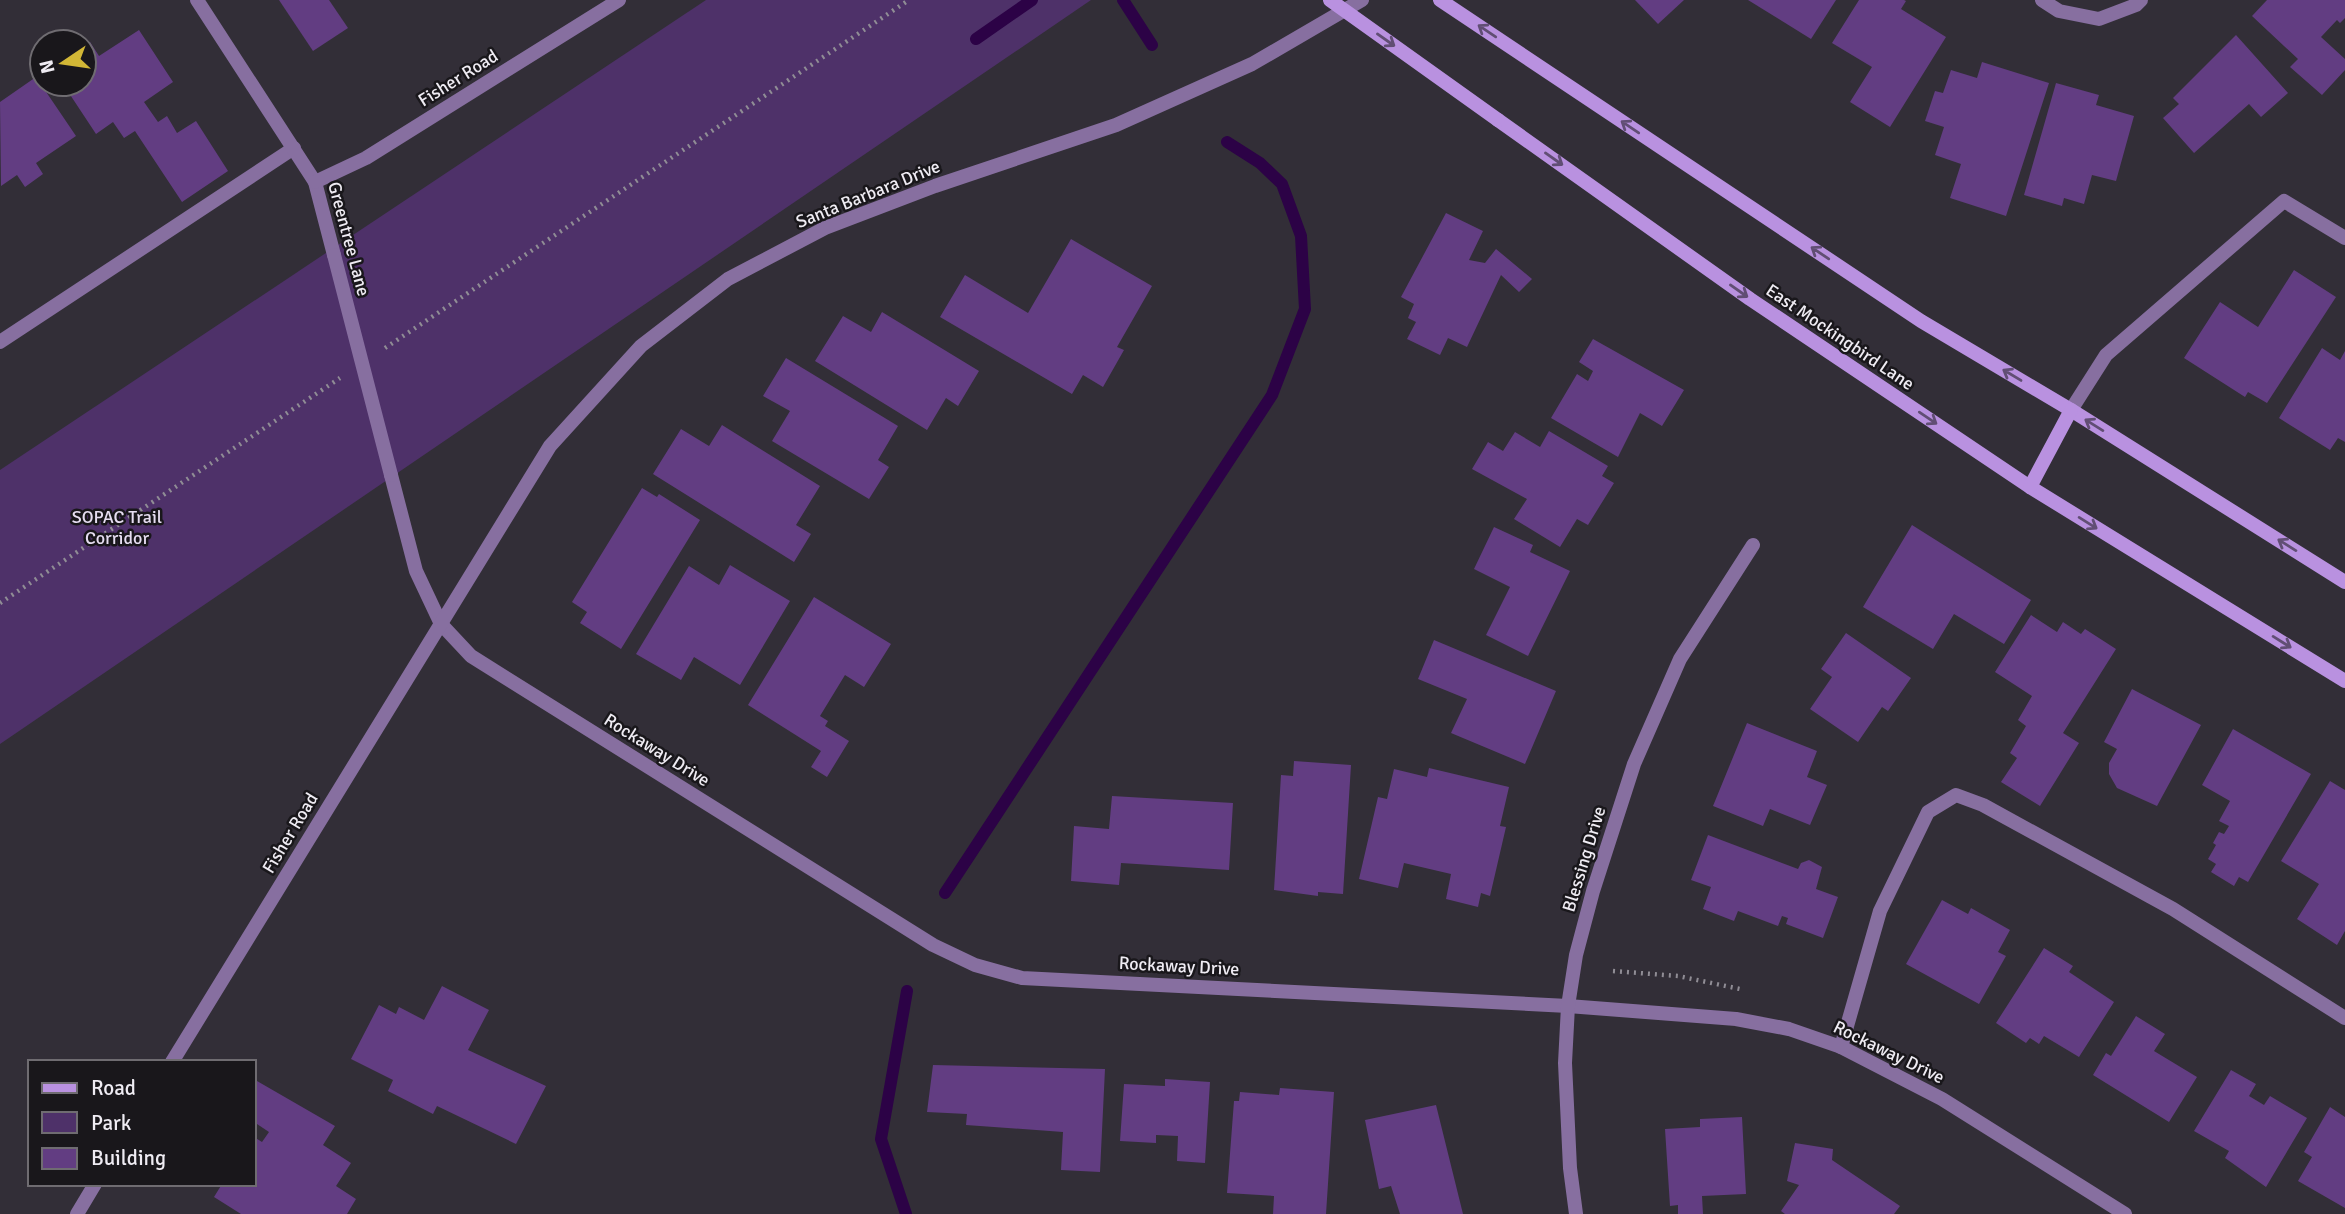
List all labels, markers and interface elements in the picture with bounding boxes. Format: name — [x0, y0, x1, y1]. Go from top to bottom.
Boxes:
one-way arrow — [1477, 24, 1497, 38]
north arrow — [28, 28, 98, 98]
one-way arrow — [1376, 32, 1395, 47]
street label: Fisher Road — [414, 45, 502, 111]
text: N — [34, 57, 61, 76]
one-way arrow — [1621, 120, 1640, 135]
one-way arrow — [1544, 152, 1563, 166]
street label: Santa Barbara Drive — [793, 155, 943, 233]
street label: Greentree Lane — [323, 179, 375, 299]
one-way arrow — [1811, 246, 1830, 261]
street label: East Mockingbird Lane — [1762, 279, 1918, 395]
one-way arrow — [1729, 284, 1748, 298]
one-way arrow — [2003, 368, 2023, 382]
one-way arrow — [1917, 412, 1937, 426]
one-way arrow — [2085, 417, 2105, 431]
park label: SOPAC Trail Corridor — [72, 506, 162, 549]
one-way arrow — [2078, 516, 2098, 530]
one-way arrow — [2278, 538, 2298, 552]
one-way arrow — [2272, 636, 2292, 650]
street label: Rockaway Drive — [600, 709, 714, 791]
street label: Fisher Road — [257, 789, 323, 877]
street label: Blessing Drive — [1558, 804, 1610, 914]
street label: Rockaway Drive — [1118, 952, 1240, 980]
street label: Rockaway Drive — [1830, 1016, 1948, 1088]
legend — [28, 1060, 256, 1186]
text: Road — [91, 1075, 136, 1101]
text: Park — [91, 1110, 132, 1136]
text: Building — [91, 1145, 166, 1171]

